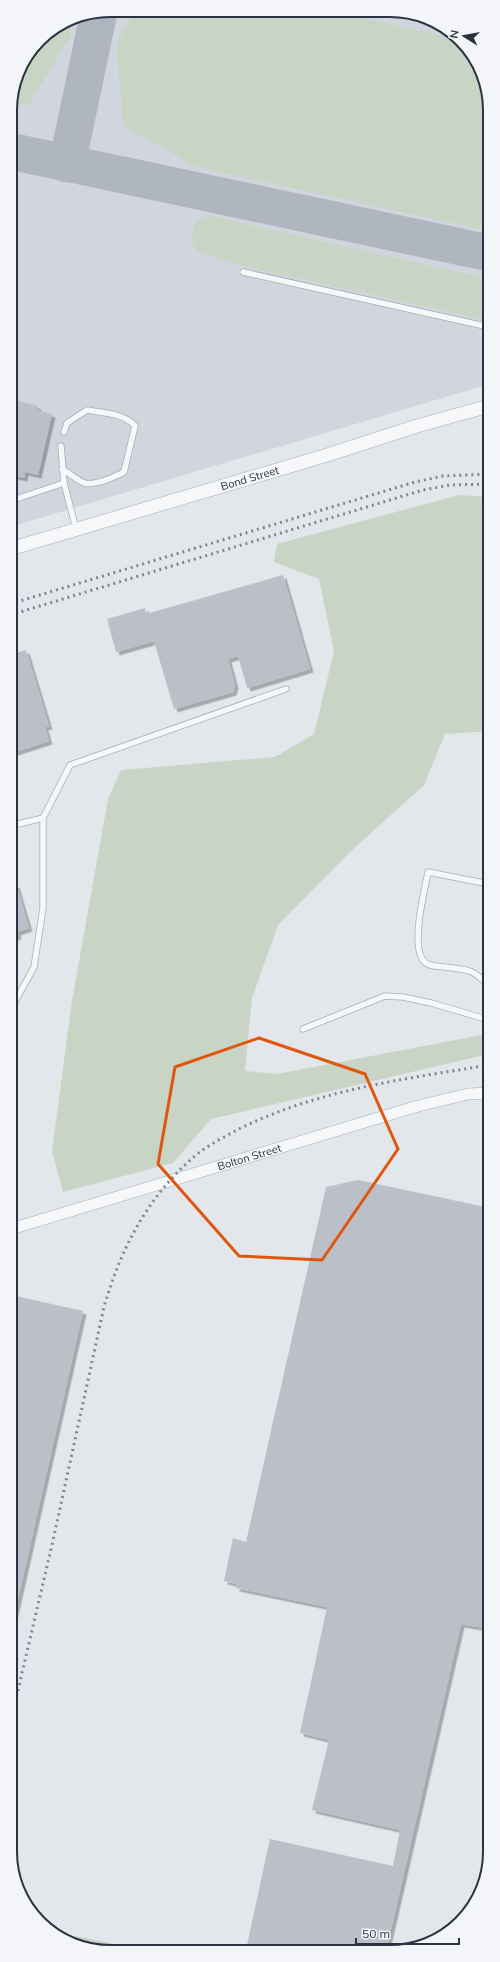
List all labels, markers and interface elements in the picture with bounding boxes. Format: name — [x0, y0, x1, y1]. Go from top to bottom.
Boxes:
north arrow — [444, 16, 484, 56]
text: N — [447, 29, 462, 40]
street label: Bond Street — [219, 463, 281, 493]
street label: Bolton Street — [216, 1141, 283, 1173]
scale bar — [356, 1920, 459, 1946]
text: 50 m — [362, 1926, 390, 1941]

